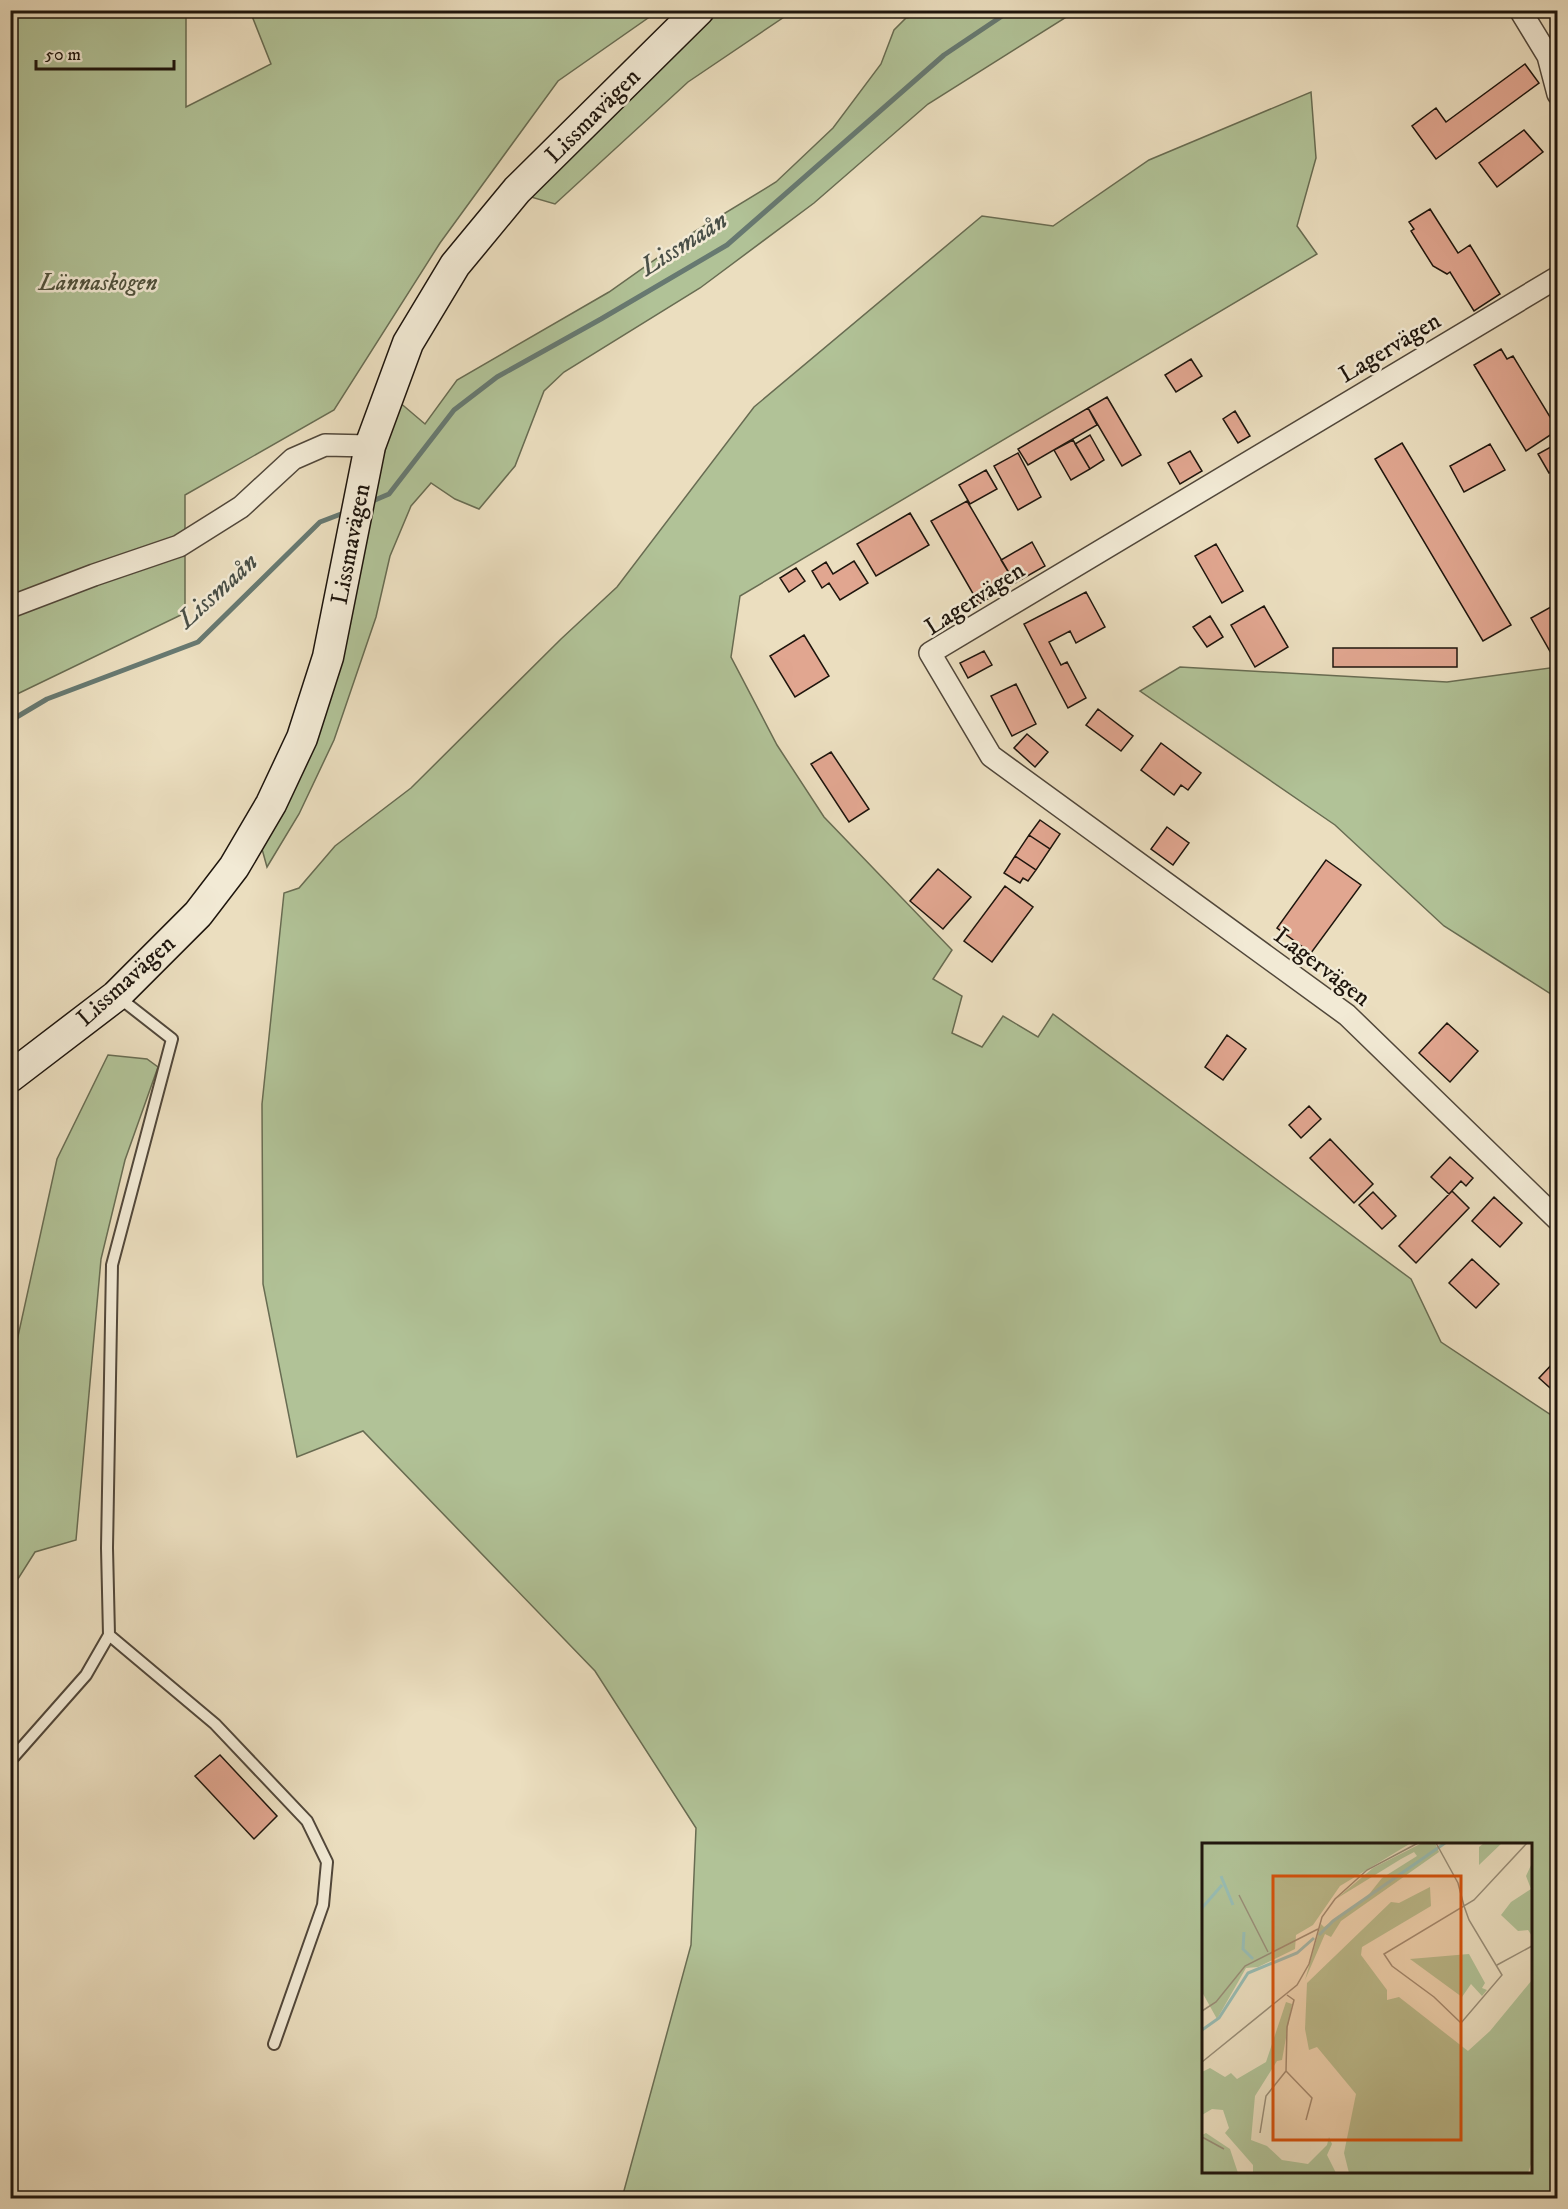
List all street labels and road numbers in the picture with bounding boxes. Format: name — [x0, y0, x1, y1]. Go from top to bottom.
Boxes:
street label: Lissmavägen — [539, 62, 647, 170]
street label: Lagervägen — [1334, 306, 1447, 390]
street label: Lissmavägen — [325, 481, 378, 607]
street label: Lagervägen — [919, 555, 1031, 642]
street label: Lagervägen — [1268, 921, 1377, 1013]
street label: Lissmavägen — [70, 929, 182, 1033]

